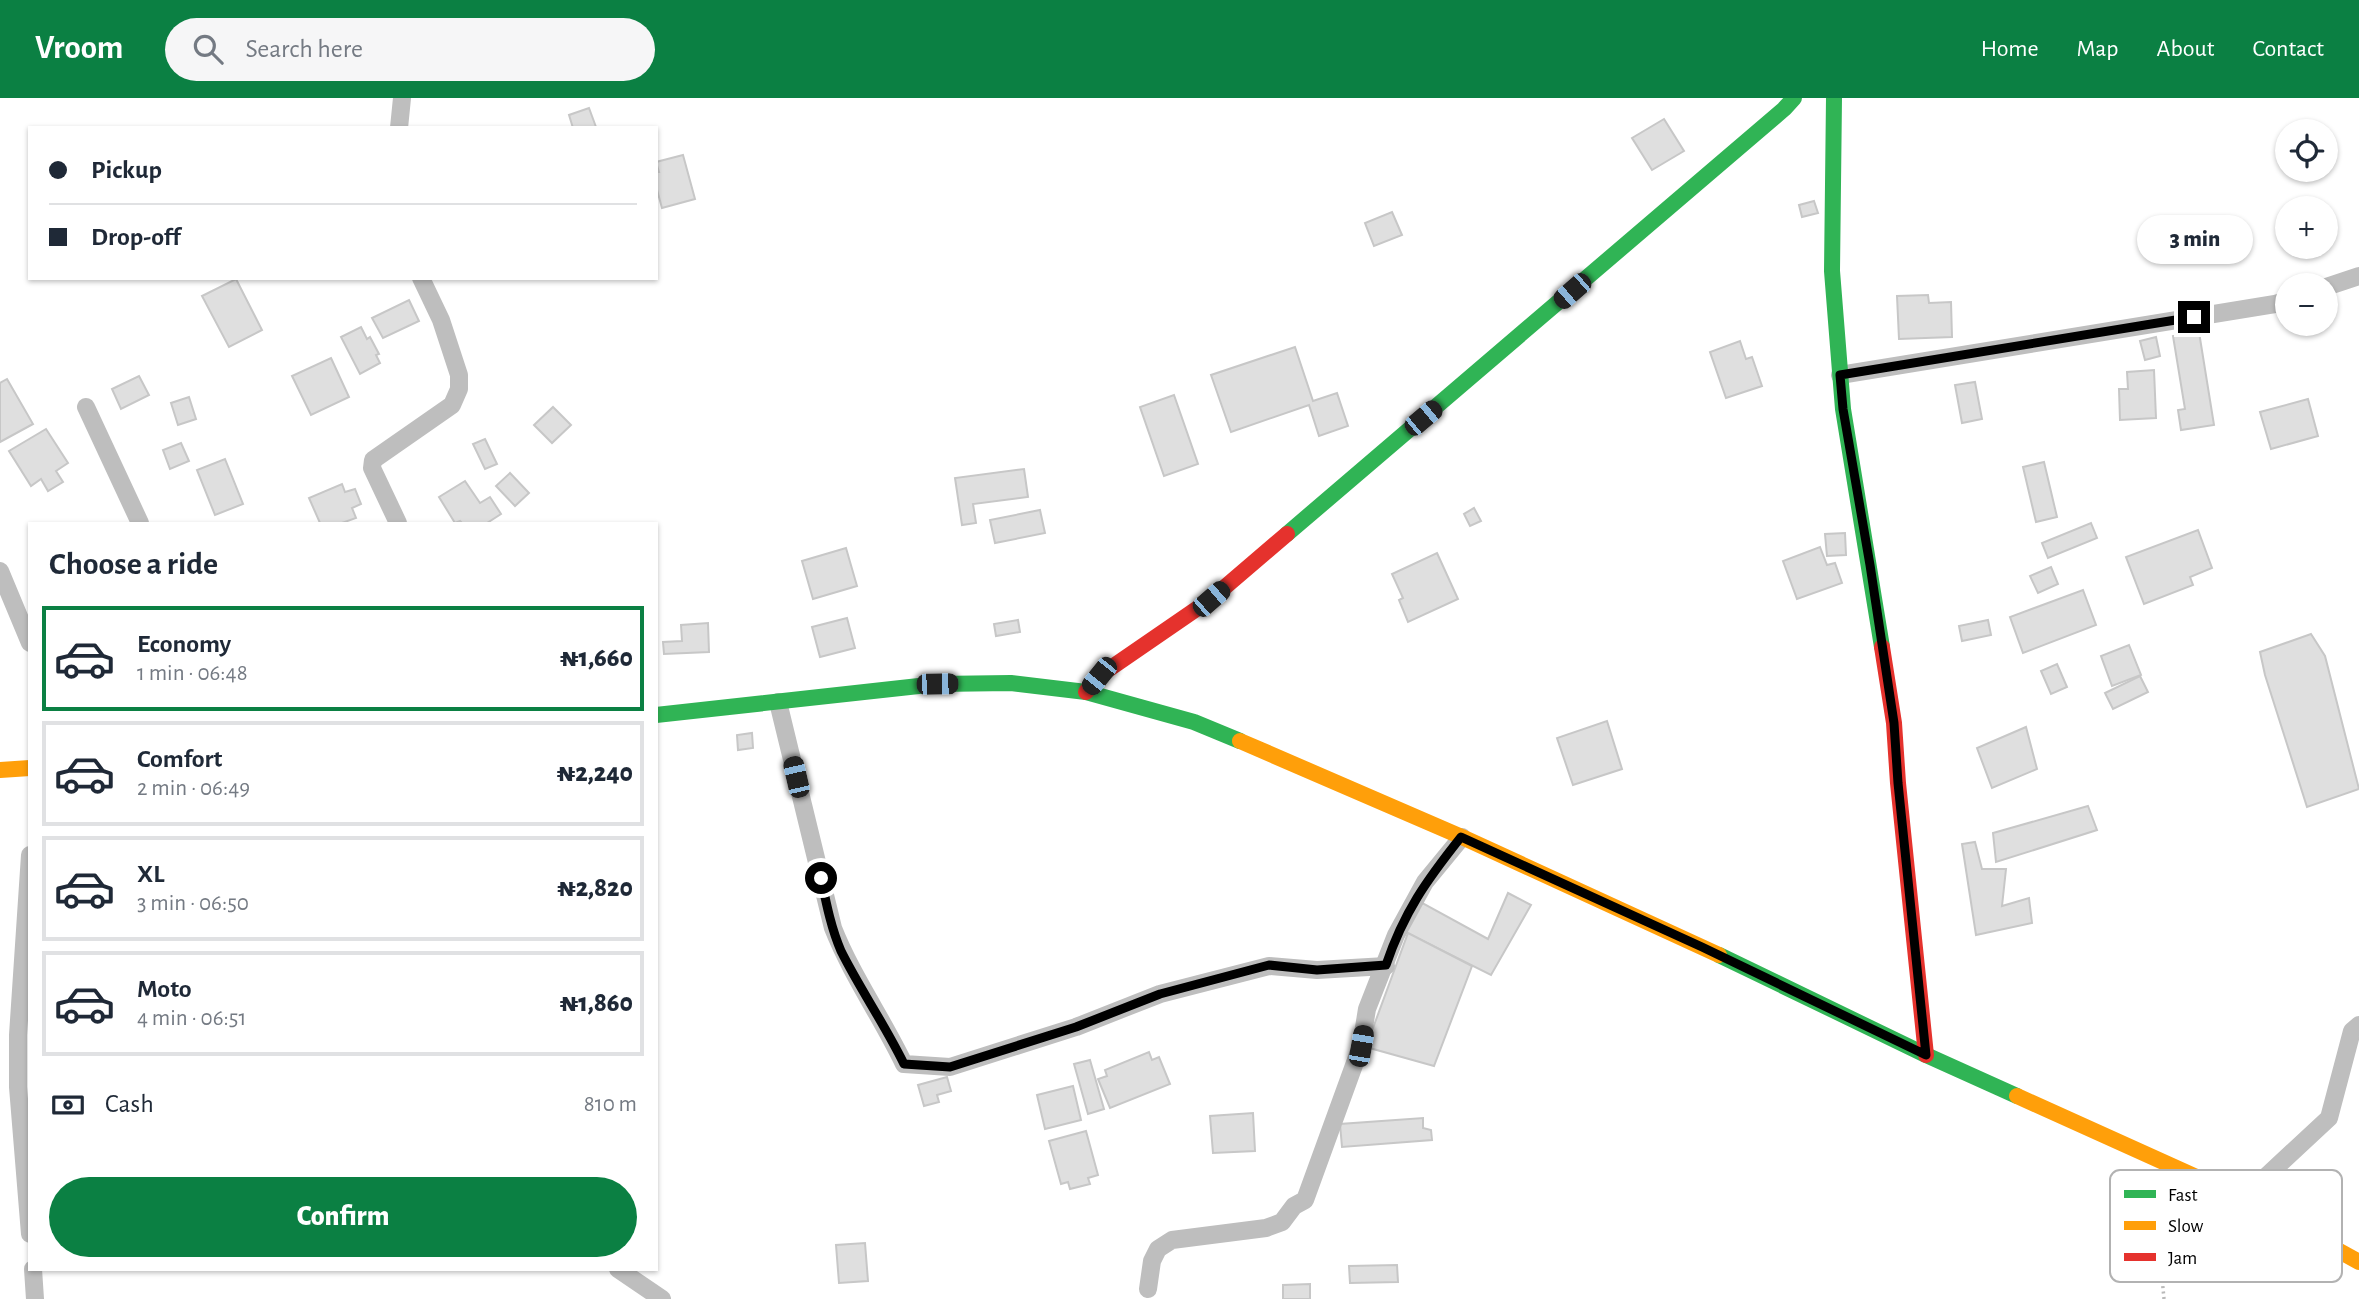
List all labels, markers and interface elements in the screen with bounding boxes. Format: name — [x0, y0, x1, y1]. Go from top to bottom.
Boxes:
search box — [165, 18, 655, 81]
icon: search — [189, 30, 227, 68]
text: Vroom — [35, 32, 123, 65]
text: Search here — [245, 36, 363, 62]
text: Home — [1981, 37, 2039, 61]
text: Map — [2077, 37, 2119, 61]
text: About — [2157, 37, 2214, 61]
text: Contact — [2252, 37, 2324, 61]
map controls — [2275, 119, 2338, 336]
button: locate — [2275, 119, 2338, 182]
text: Pickup — [91, 157, 162, 183]
button: + — [2275, 196, 2338, 259]
callout: 3 min — [2136, 216, 2252, 264]
text: Drop-off — [91, 224, 180, 250]
text: 3 min — [2170, 228, 2220, 251]
car — [1550, 269, 1595, 313]
button: − — [2275, 273, 2338, 336]
route end — [2178, 301, 2210, 333]
car — [1401, 396, 1446, 440]
text: Choose a ride — [49, 548, 218, 580]
car — [1189, 577, 1234, 621]
icon: car — [53, 627, 116, 690]
text: Economy — [137, 631, 231, 657]
text: ₦1,660 — [560, 645, 633, 671]
car — [1078, 653, 1121, 699]
text: 1 min · 06:48 — [137, 662, 248, 685]
car — [916, 673, 959, 695]
icon: car — [53, 742, 116, 805]
text: Comfort — [137, 746, 222, 772]
car — [782, 754, 811, 800]
text: ₦2,240 — [557, 760, 633, 786]
text: 2 min · 06:49 — [137, 777, 250, 800]
icon: car — [53, 857, 116, 920]
text: XL — [137, 861, 164, 887]
route start — [805, 862, 837, 894]
text: ₦2,820 — [557, 875, 633, 901]
text: 3 min · 06:50 — [137, 892, 249, 915]
icon: car — [53, 972, 116, 1035]
text: Moto — [137, 976, 192, 1002]
text: ₦1,860 — [560, 990, 633, 1016]
text: 4 min · 06:51 — [137, 1007, 246, 1030]
car — [1348, 1023, 1375, 1069]
icon: cash — [49, 1086, 87, 1124]
text: Cash — [105, 1091, 154, 1117]
text: 810 m — [584, 1093, 637, 1116]
legend — [2110, 1170, 2342, 1282]
button: Confirm — [49, 1177, 637, 1257]
text: Fast — [2168, 1186, 2198, 1205]
text: Slow — [2168, 1217, 2204, 1236]
text: Jam — [2168, 1249, 2197, 1268]

